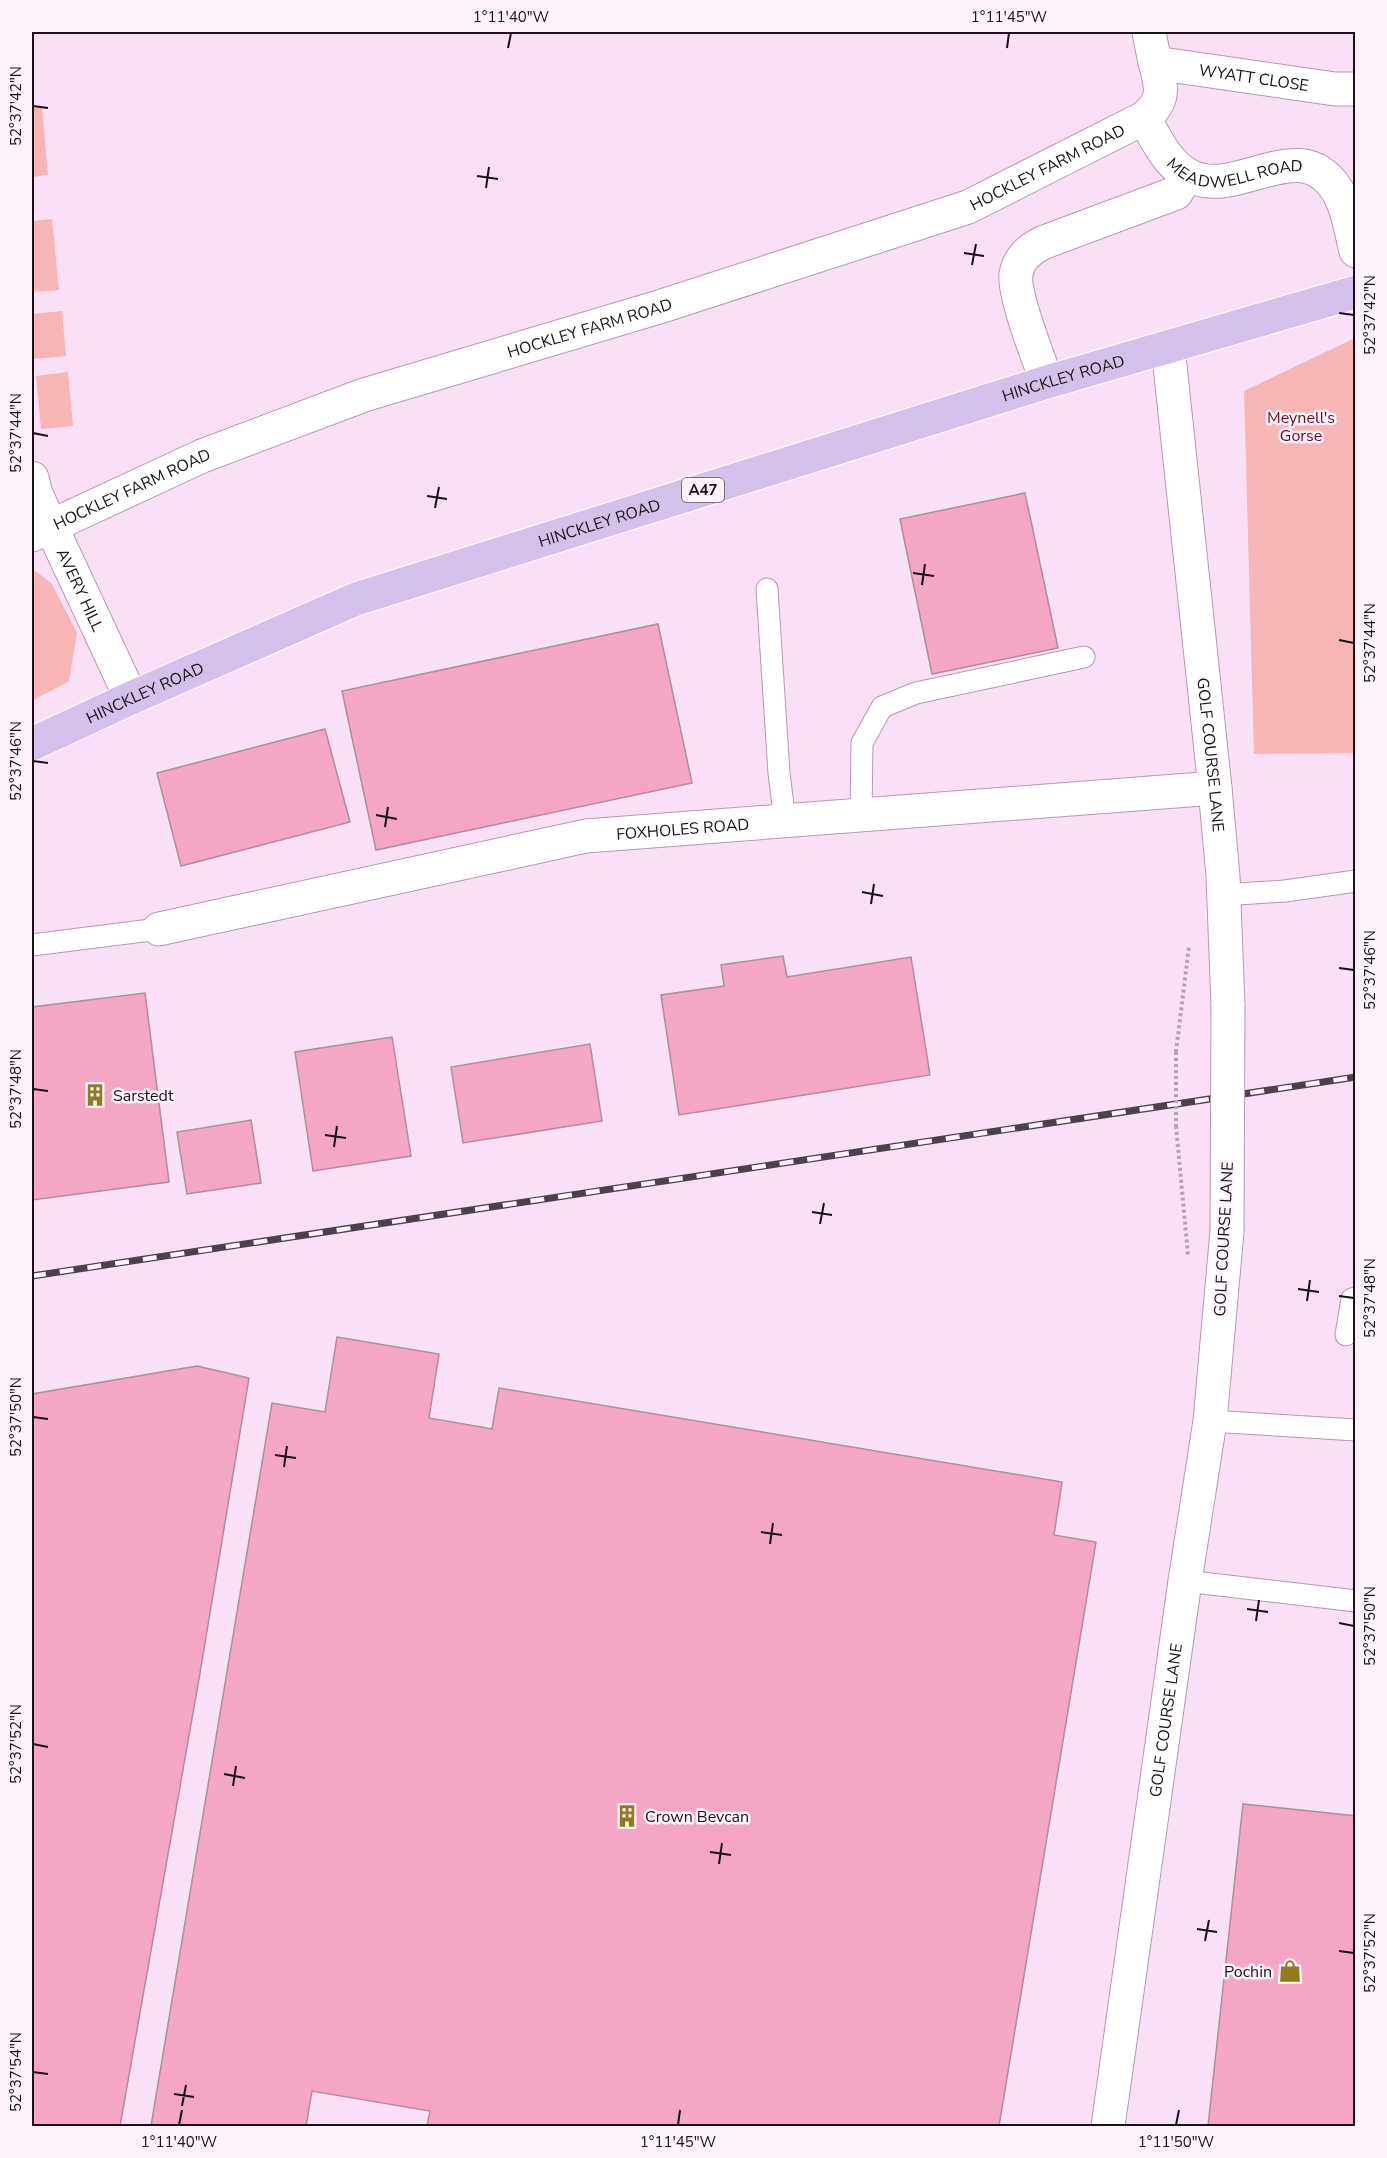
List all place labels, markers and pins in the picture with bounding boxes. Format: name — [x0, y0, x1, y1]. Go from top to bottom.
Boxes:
building icon: Sarstedt — [82, 1082, 108, 1108]
place label: Sarstedt — [113, 1085, 174, 1107]
building icon: Crown Bevcan — [614, 1803, 640, 1829]
place label: Crown Bevcan — [645, 1806, 749, 1828]
shop icon: Pochin — [1277, 1958, 1303, 1984]
place label: Pochin — [1224, 1961, 1272, 1983]

